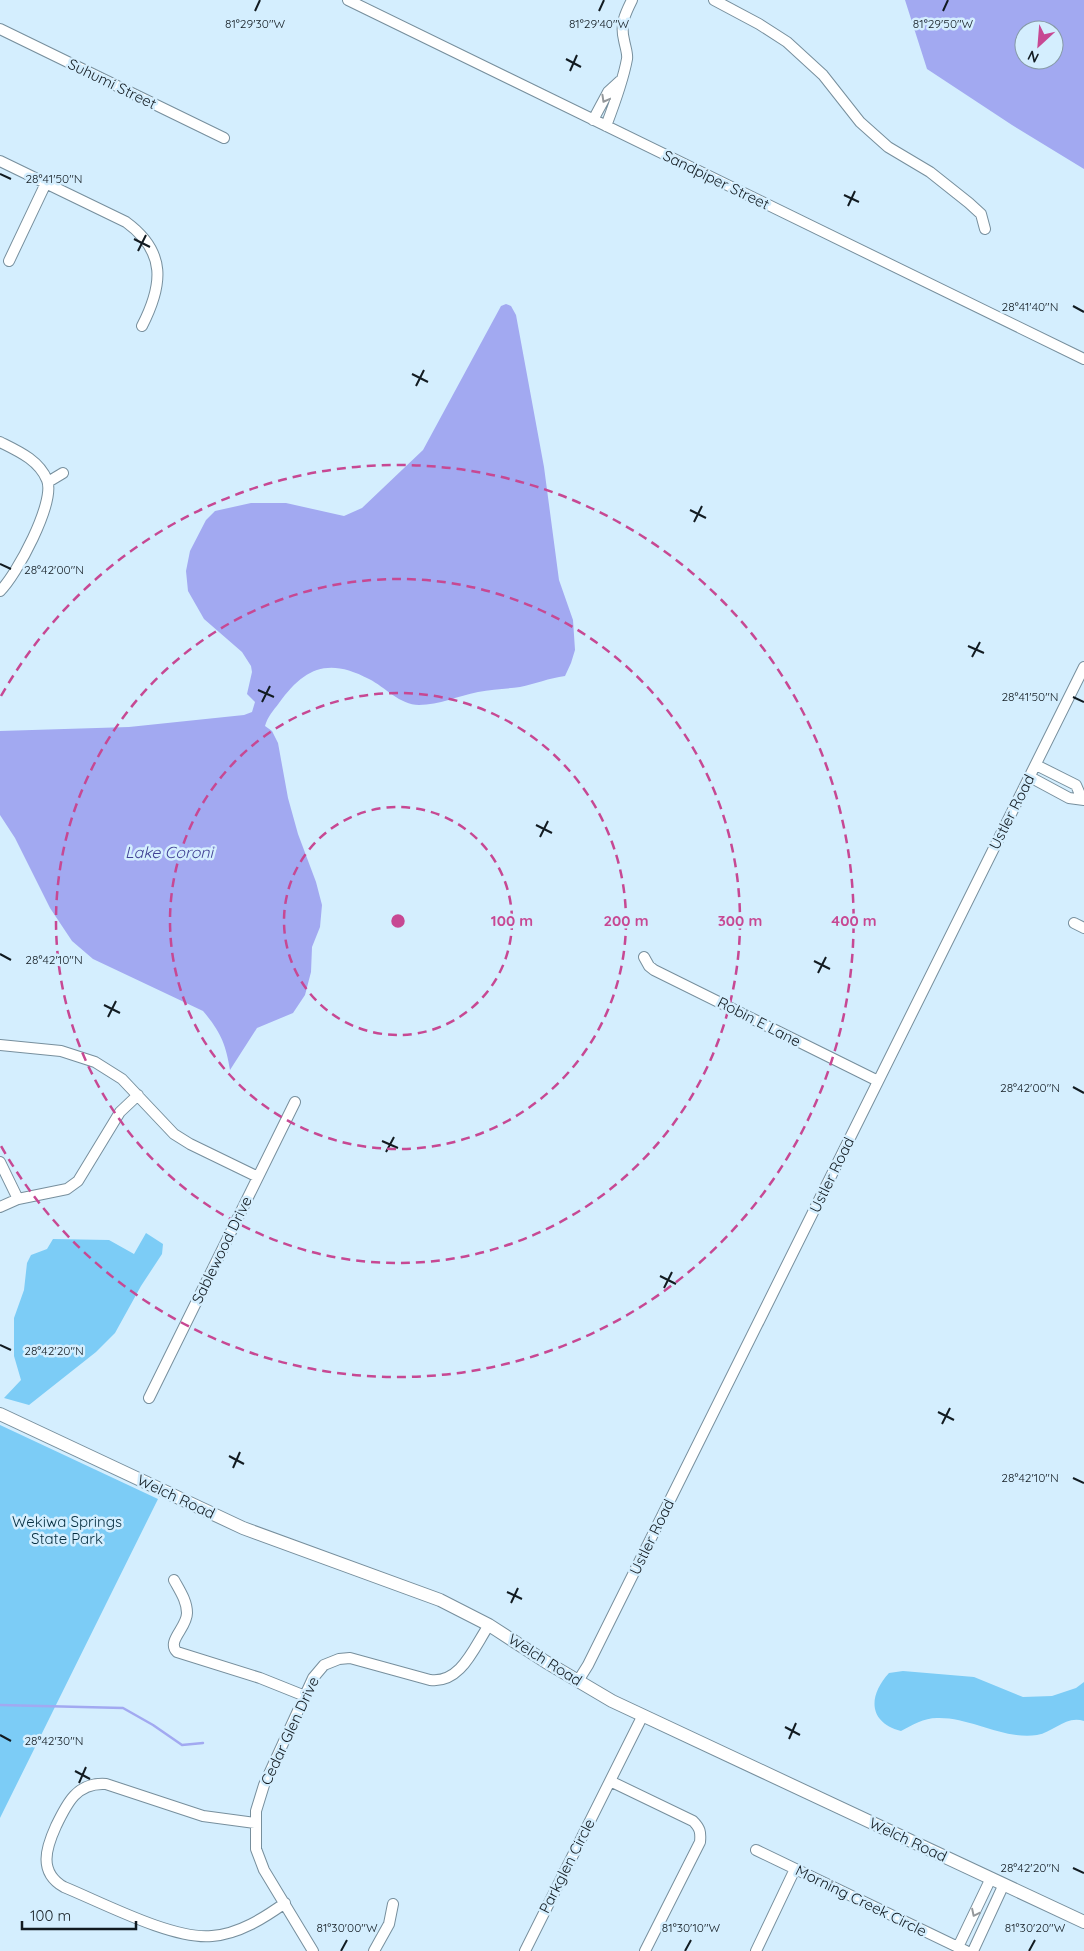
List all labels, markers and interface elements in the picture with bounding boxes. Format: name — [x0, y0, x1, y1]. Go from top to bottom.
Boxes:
text: 81°29'30"W — [225, 16, 285, 31]
text: 81°29'40"W — [569, 16, 630, 31]
text: 81°29'50"W — [913, 16, 974, 31]
north arrow — [1014, 20, 1064, 70]
text: N — [1025, 46, 1042, 67]
street label: Suhumi Street — [65, 54, 160, 113]
one-way arrow — [601, 94, 611, 103]
street label: Sandpiper Street — [660, 146, 773, 214]
text: 28°41'50"N — [25, 171, 83, 186]
text: 28°41'40"N — [1002, 299, 1058, 314]
text: 28°42'00"N — [24, 562, 84, 577]
text: 28°41'50"N — [1001, 689, 1059, 704]
street label: Ustler Road — [985, 771, 1039, 852]
water label: Lake Coroni — [125, 842, 215, 862]
text: 100 m — [491, 911, 533, 930]
text: 200 m — [604, 911, 649, 930]
text: 300 m — [718, 911, 762, 930]
text: 400 m — [831, 911, 877, 930]
centre of rings — [389, 912, 407, 930]
text: 28°42'10"N — [25, 952, 83, 967]
street label: Robin E Lane — [714, 992, 804, 1051]
text: 28°42'00"N — [1000, 1080, 1060, 1095]
street label: Ustler Road — [805, 1134, 858, 1216]
street label: Sablewood Drive — [187, 1193, 256, 1307]
text: 28°42'20"N — [24, 1343, 84, 1358]
street label: Welch Road — [134, 1470, 218, 1523]
text: 28°42'10"N — [1001, 1470, 1059, 1485]
street label: Ustler Road — [625, 1496, 678, 1578]
park label: Wekiwa Springs State Park — [12, 1512, 122, 1548]
street label: Welch Road — [505, 1629, 586, 1690]
street label: Cedar Glen Drive — [256, 1674, 323, 1788]
text: 28°42'30"N — [24, 1733, 84, 1748]
street label: Welch Road — [866, 1813, 950, 1866]
street label: Parkglen Circle — [535, 1815, 599, 1916]
text: 28°42'20"N — [1000, 1860, 1060, 1875]
street label: Morning Creek Circle — [793, 1861, 930, 1941]
scale bar — [22, 1898, 136, 1930]
text: 100 m — [30, 1906, 71, 1925]
one-way arrow — [970, 1908, 981, 1917]
text: 81°30'00"W — [316, 1920, 378, 1935]
text: 81°30'10"W — [662, 1920, 721, 1935]
text: 81°30'20"W — [1005, 1920, 1066, 1935]

